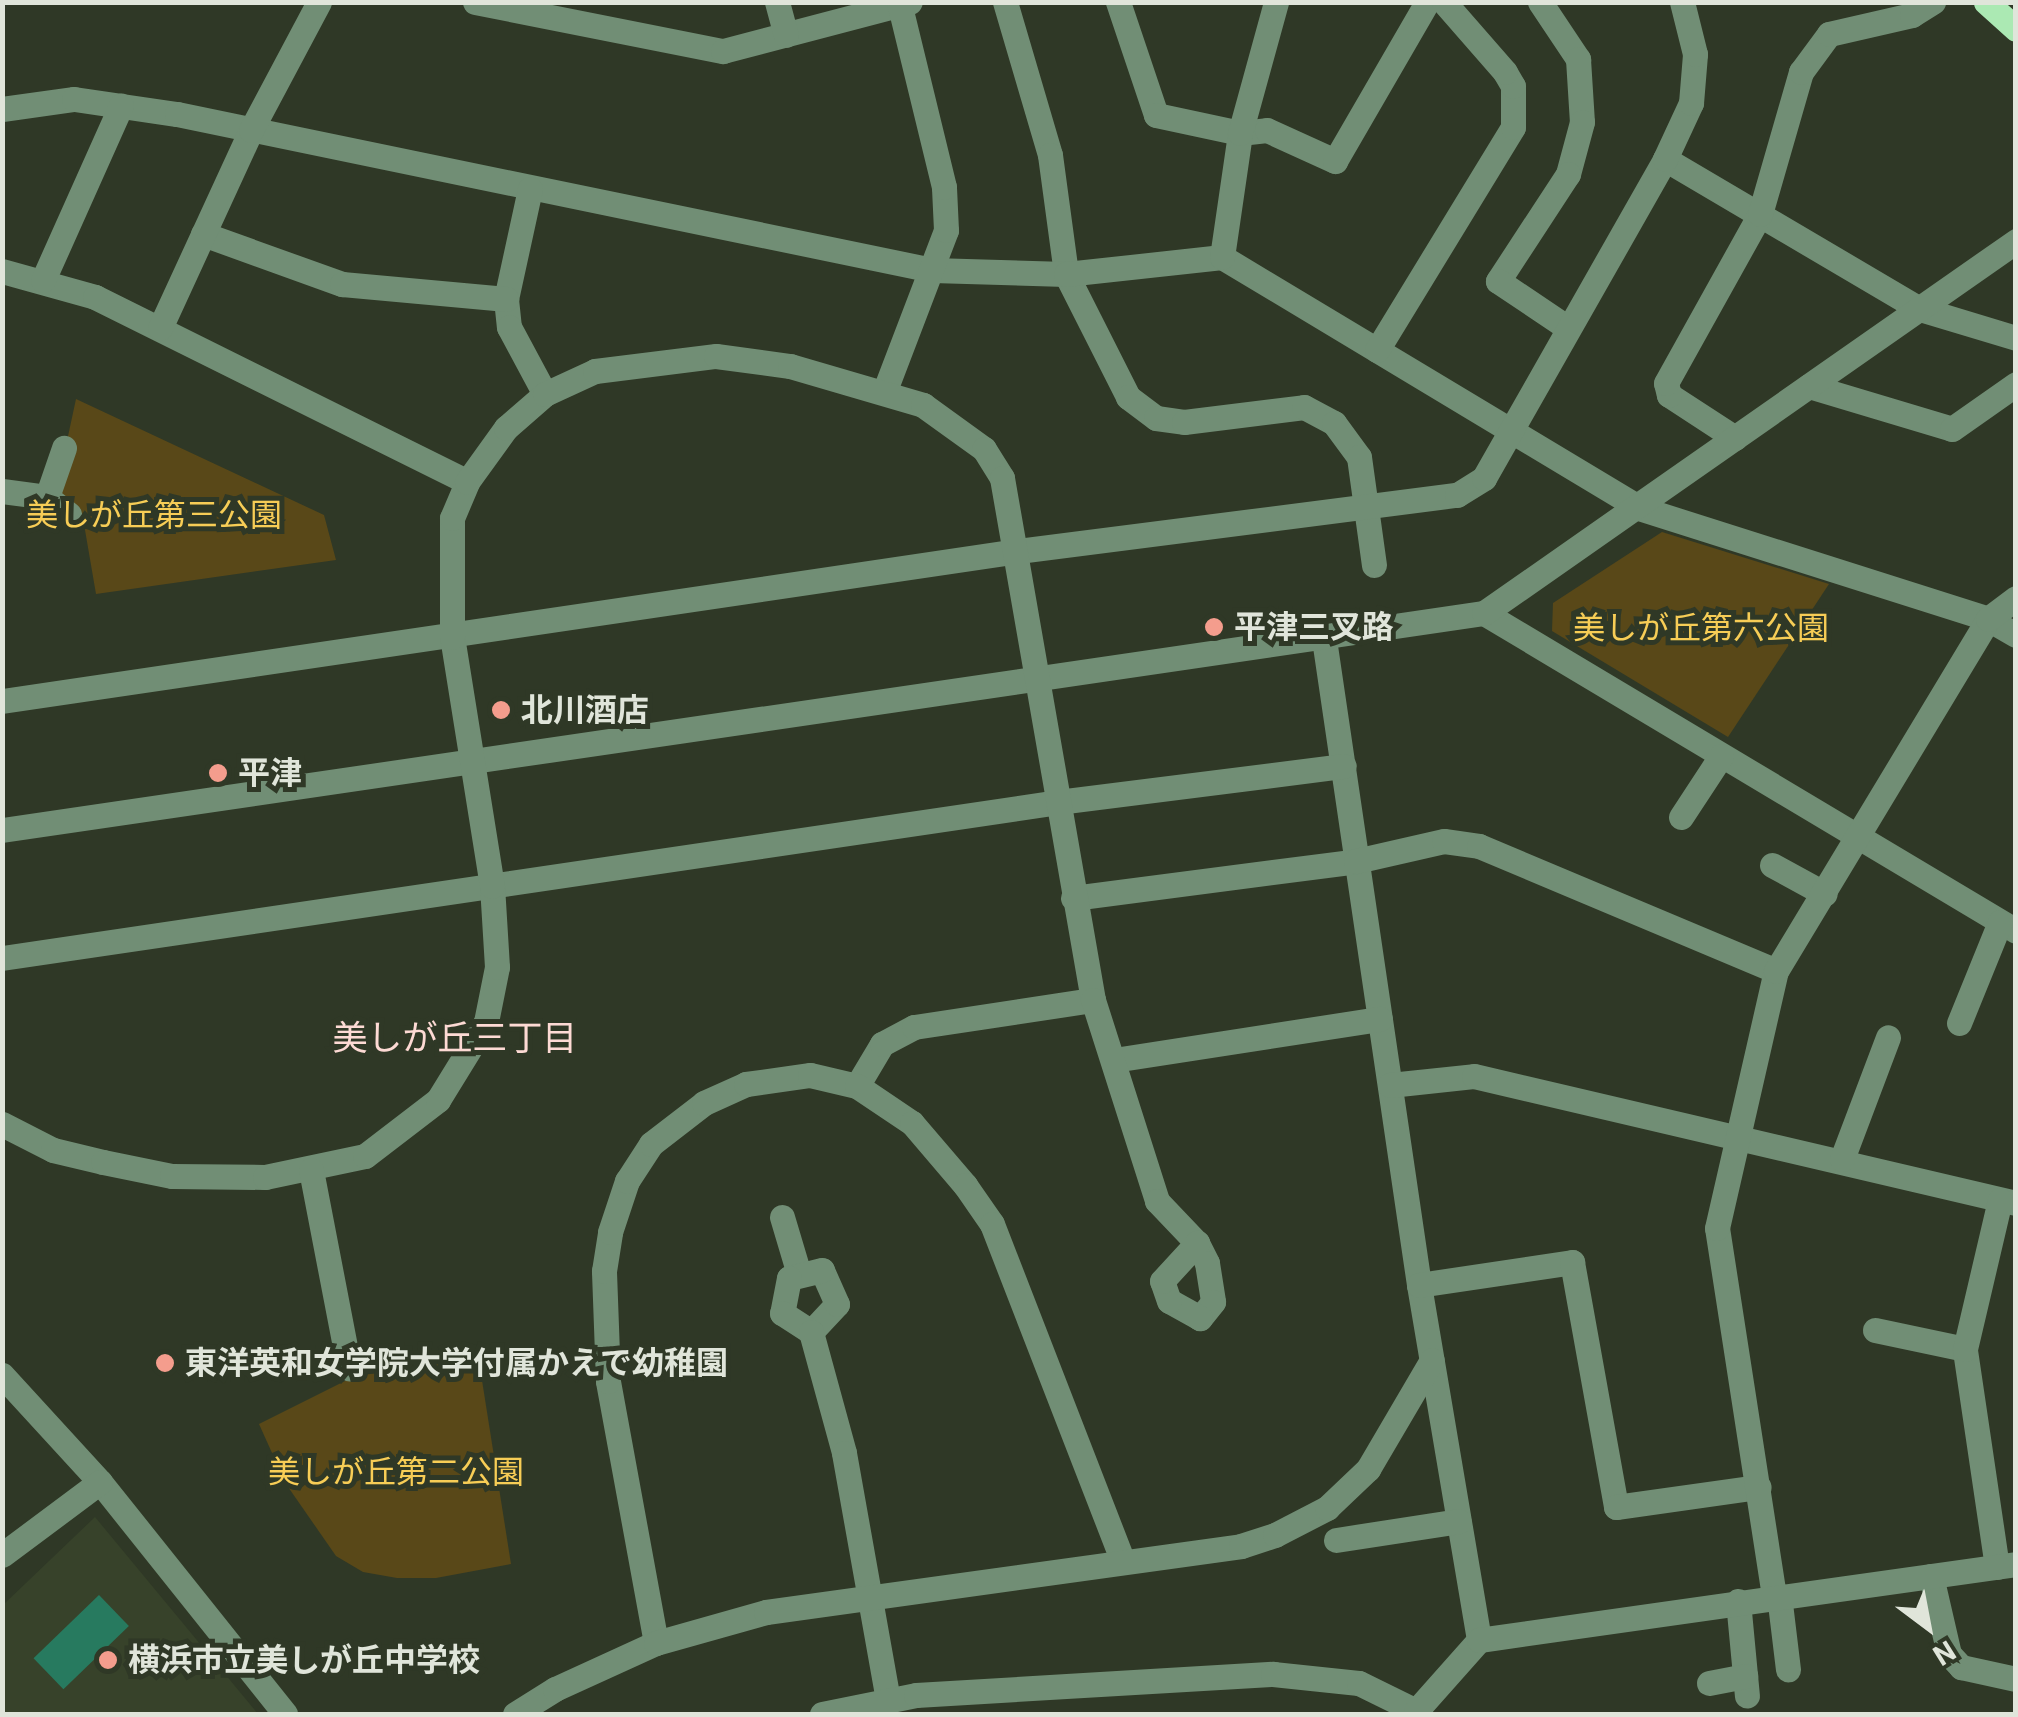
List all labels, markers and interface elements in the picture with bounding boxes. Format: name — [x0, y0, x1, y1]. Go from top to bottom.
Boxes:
park label: 美しが丘第三公園 — [26, 496, 282, 534]
place label: 平津三叉路 — [1234, 608, 1394, 646]
park label: 美しが丘第六公園 — [1573, 609, 1829, 647]
marker: 平津三叉路 — [1203, 616, 1225, 638]
place label: 北川酒店 — [521, 691, 649, 729]
marker: 北川酒店 — [490, 699, 512, 721]
place label: 平津 — [238, 754, 302, 792]
marker: 平津 — [207, 762, 229, 784]
district label: 美しが丘三丁目 — [333, 1018, 577, 1060]
place label: 東洋英和女学院大学付属かえで幼稚園 — [185, 1344, 729, 1382]
marker: 東洋英和女学院大学付属かえで幼稚園 — [154, 1352, 176, 1374]
park label: 美しが丘第二公園 — [268, 1453, 524, 1491]
north arrow — [1878, 1577, 1978, 1677]
text: N — [1927, 1634, 1961, 1672]
place label: 横浜市立美しが丘中学校 — [128, 1641, 480, 1679]
marker: 横浜市立美しが丘中学校 — [97, 1649, 119, 1671]

